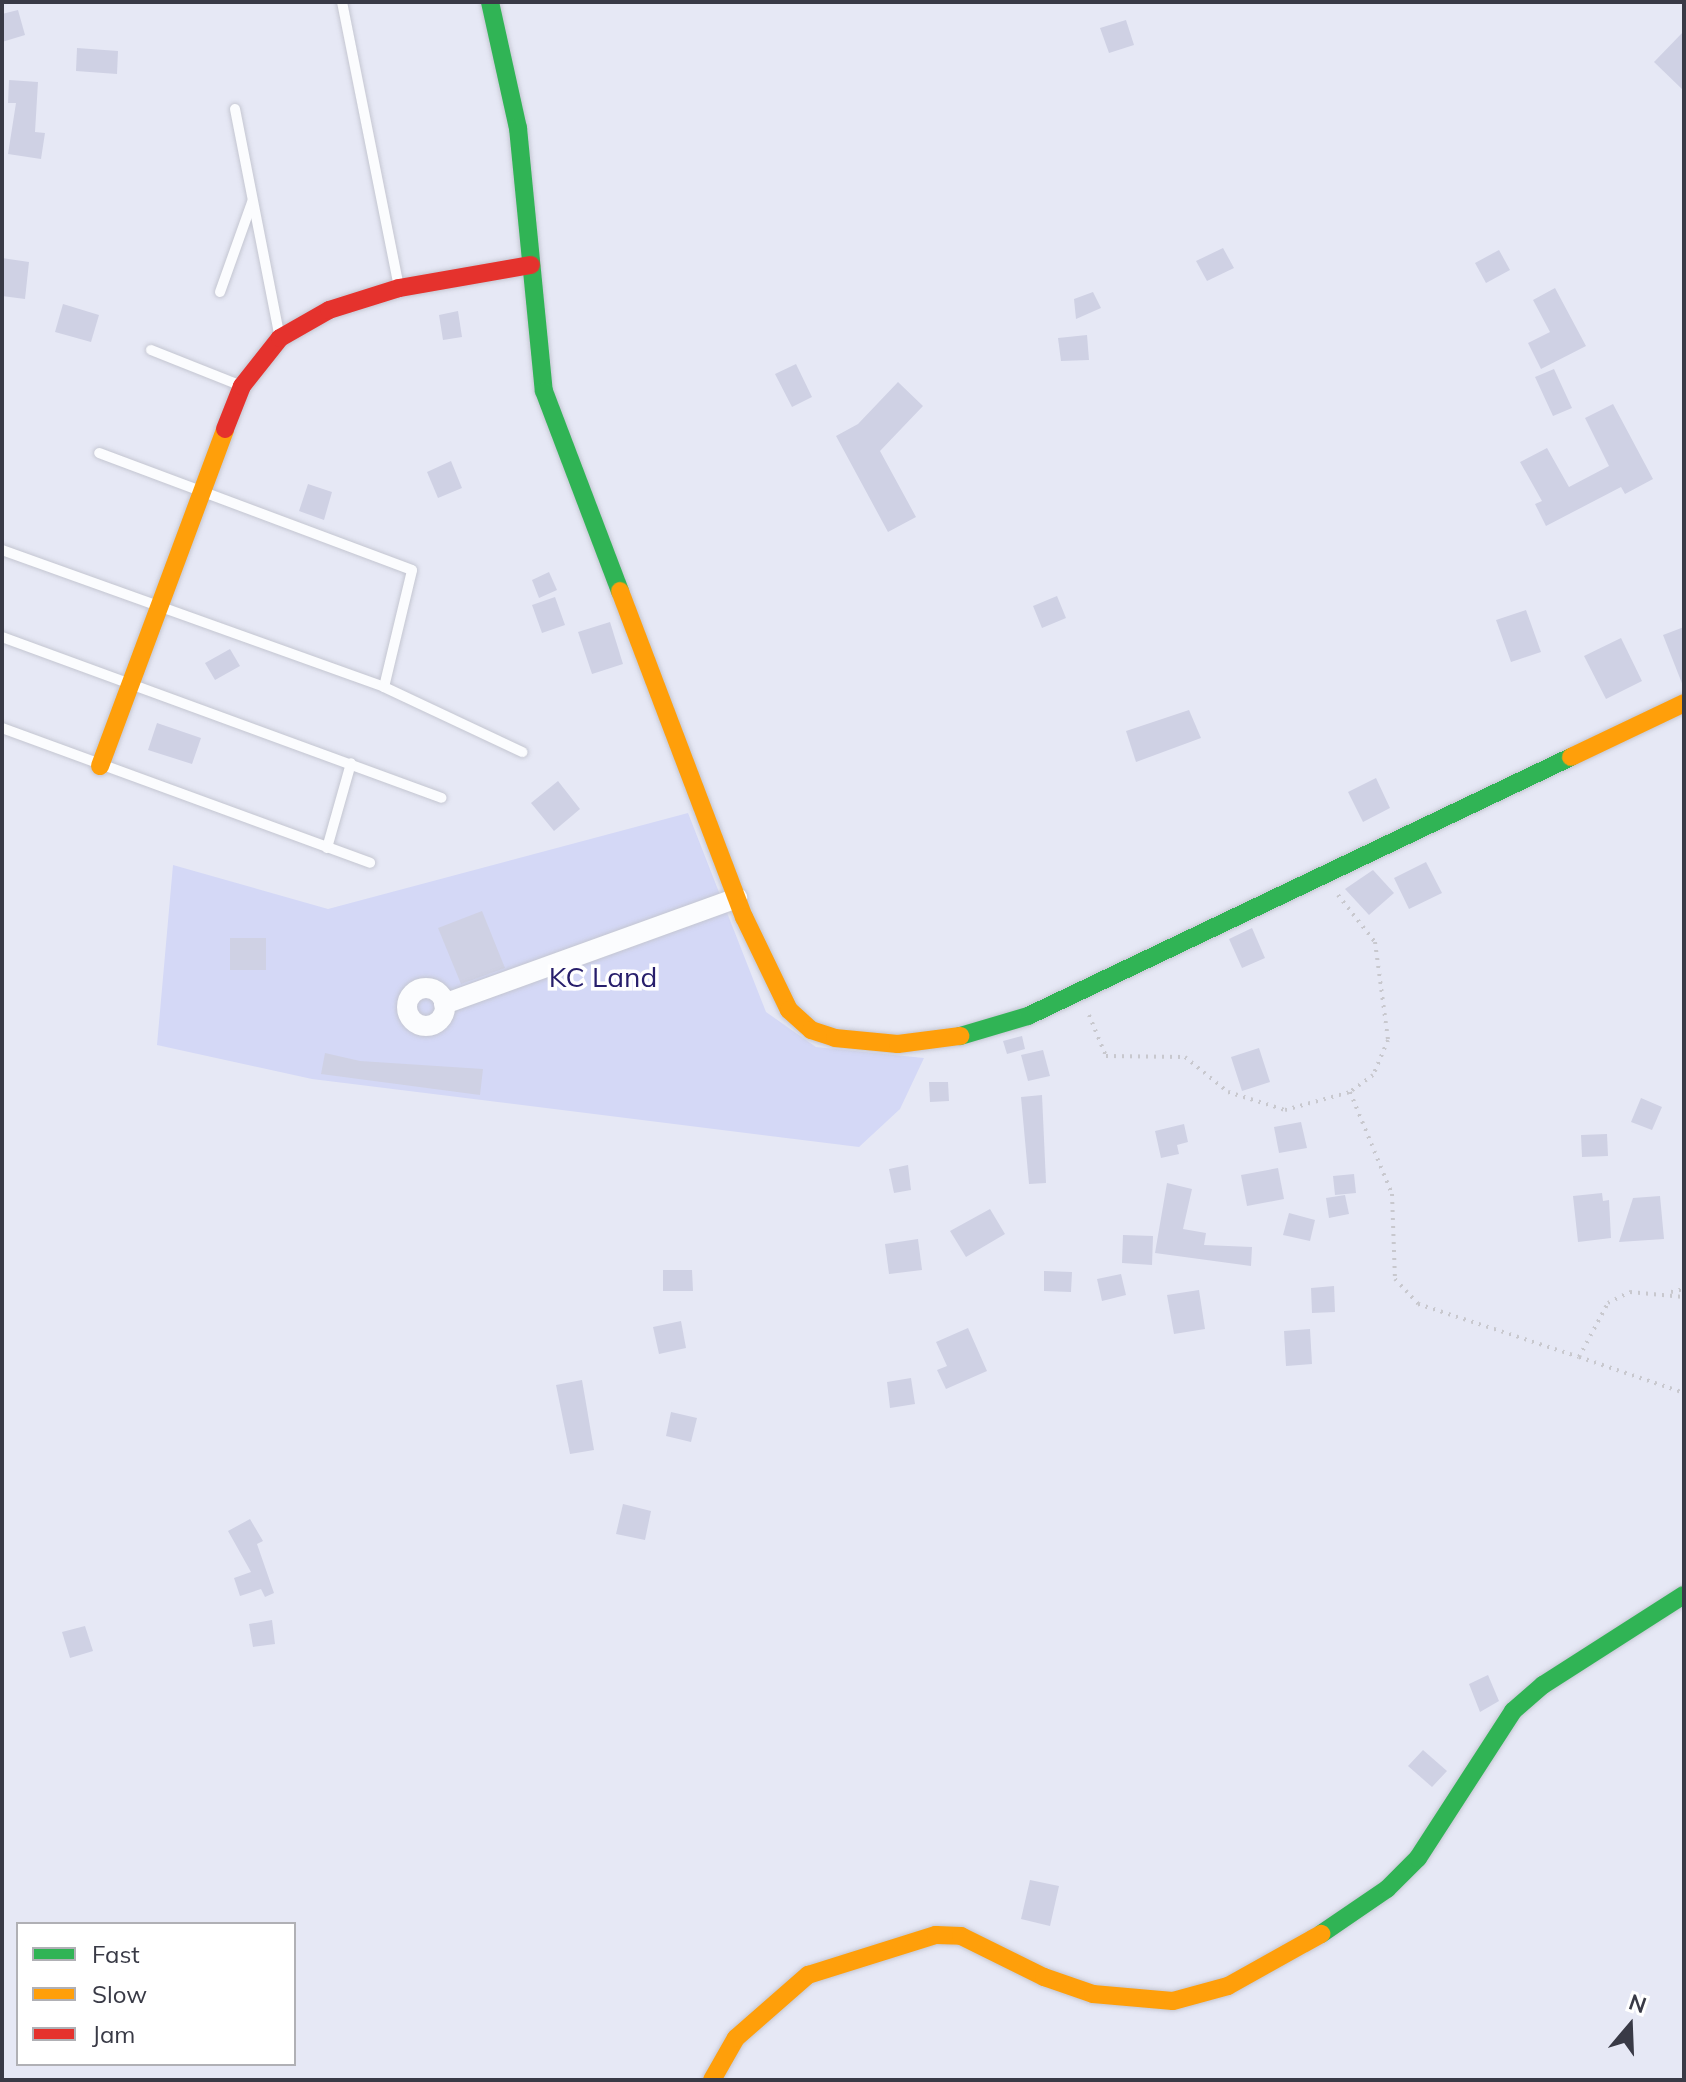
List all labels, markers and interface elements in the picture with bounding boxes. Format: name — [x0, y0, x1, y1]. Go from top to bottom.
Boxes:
park label: KC Land — [549, 960, 657, 994]
legend — [16, 1922, 296, 2066]
text: Fast — [92, 1939, 140, 1969]
text: Slow — [92, 1979, 147, 2009]
north arrow — [1590, 1986, 1670, 2066]
text: N — [1625, 1987, 1650, 2019]
text: Jam — [92, 2019, 135, 2049]

